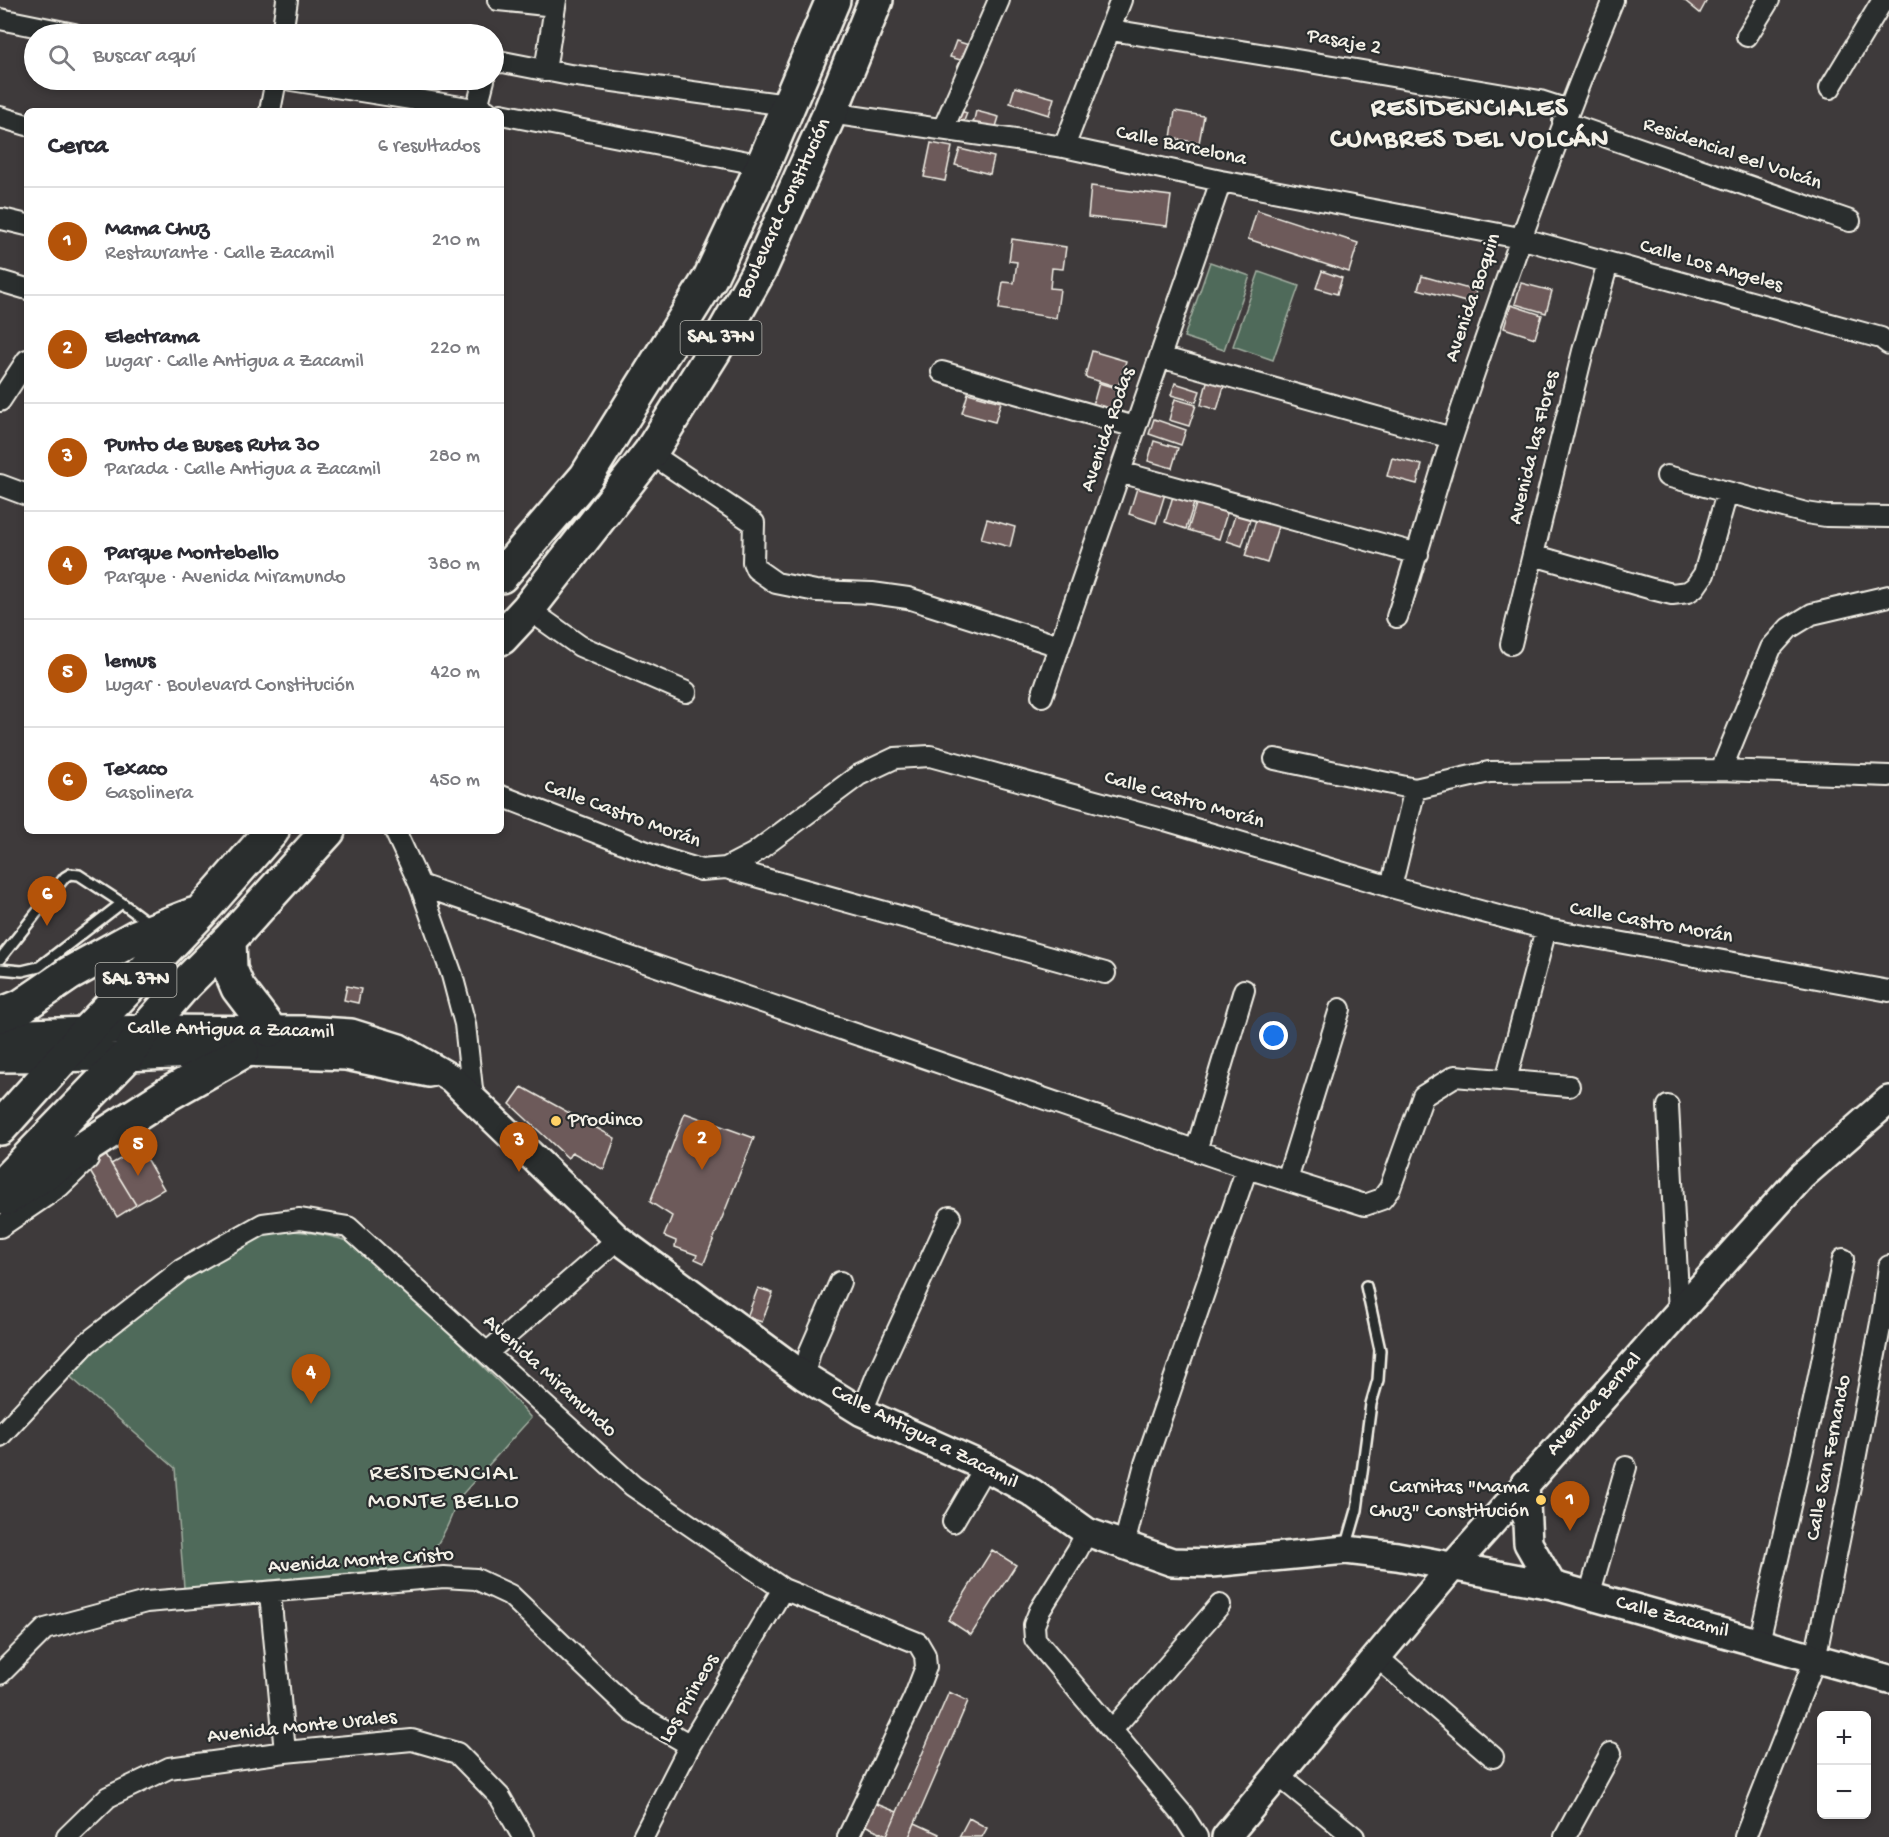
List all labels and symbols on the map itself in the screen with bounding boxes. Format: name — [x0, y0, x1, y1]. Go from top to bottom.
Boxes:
street label: Pasaje 2 — [1304, 24, 1383, 62]
district label: RESIDENCIALES CUMBRES DEL VOLCÁN — [1330, 94, 1610, 157]
street label: Residencial eel Volcán — [1639, 113, 1825, 197]
street label: Boulevard Constitución — [732, 115, 838, 304]
street label: Calle Barcelona — [1113, 121, 1250, 173]
street label: Avenida Boquin — [1440, 230, 1508, 366]
street label: Calle Los Angeles — [1637, 235, 1787, 300]
road number: SAL 37N — [680, 321, 762, 355]
street label: Avenida Rodas — [1076, 363, 1142, 495]
street label: Avenida las Flores — [1504, 367, 1566, 527]
street label: Calle Castro Morán — [1101, 766, 1267, 836]
street label: Calle Castro Morán — [540, 775, 704, 855]
pin: 6 — [28, 876, 66, 926]
street label: Calle Castro Morán — [1567, 897, 1735, 951]
road number: SAL 37N — [96, 963, 176, 997]
street label: Calle Antigua a Zacamil — [127, 1017, 335, 1045]
your location — [1259, 1021, 1288, 1050]
place label: Prodinco — [567, 1109, 643, 1134]
marker: Prodinco — [549, 1114, 563, 1128]
pin: 2 — [682, 1120, 722, 1170]
pin: 3 — [500, 1122, 538, 1172]
pin: 5 — [118, 1126, 158, 1176]
street label: Avenida Miramundo — [477, 1310, 621, 1444]
street label: Avenida Bernal — [1542, 1348, 1648, 1462]
pin: 4 — [292, 1354, 330, 1404]
street label: Calle San Fernando — [1802, 1373, 1858, 1543]
street label: Calle Antigua a Zacamil — [826, 1380, 1022, 1496]
district label: RESIDENCIAL MONTE BELLO — [368, 1460, 520, 1517]
place label: Carnitas "Mama Chuz" Constitución — [1369, 1476, 1530, 1525]
pin: 1 — [1550, 1482, 1590, 1531]
marker: Carnitas "Mama Chuz" Constitución — [1534, 1493, 1548, 1507]
street label: Avenida Monte Cristo — [267, 1543, 455, 1581]
street label: Calle Zacamil — [1613, 1591, 1731, 1645]
street label: Los Pirineos — [654, 1649, 726, 1748]
street label: Avenida Monte Urales — [206, 1705, 399, 1750]

